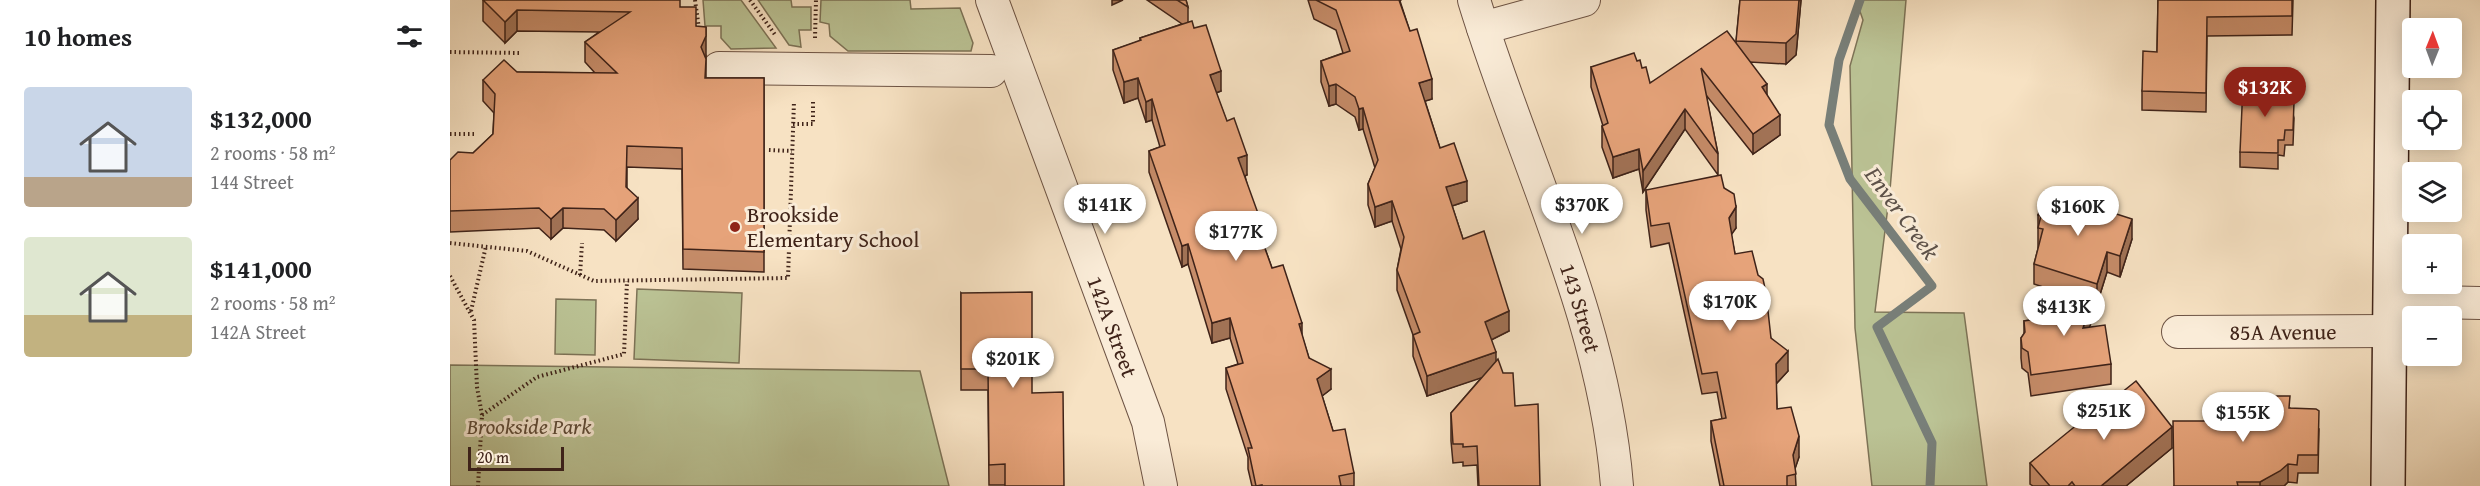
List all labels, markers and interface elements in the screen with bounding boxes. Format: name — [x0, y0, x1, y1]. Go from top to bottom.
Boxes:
text: 10 homes — [24, 17, 132, 56]
north arrow — [2402, 18, 2462, 78]
map controls — [2402, 18, 2462, 366]
icon: filters — [393, 20, 426, 53]
pin: $132K — [2223, 67, 2307, 118]
text: $132K — [2238, 72, 2292, 101]
button: locate — [2402, 90, 2462, 150]
text: $132,000 — [210, 99, 312, 138]
icon: home — [72, 111, 144, 183]
text: 2 rooms · 58 m² — [210, 138, 336, 167]
water label: Enver Creek — [1856, 158, 1948, 267]
button: layers — [2402, 162, 2462, 222]
text: 144 Street — [210, 167, 294, 196]
pin: $141K — [1063, 184, 1147, 235]
pin: $370K — [1540, 184, 1624, 235]
pin: $160K — [2036, 186, 2120, 237]
text: $141K — [1078, 189, 1132, 218]
text: $370K — [1555, 189, 1609, 218]
text: $160K — [2051, 191, 2105, 220]
place label: Brookside Elementary School — [747, 198, 919, 255]
pin: $177K — [1194, 211, 1278, 262]
text: $177K — [1209, 216, 1263, 245]
marker: Brookside Elementary School — [728, 220, 742, 234]
button: + — [2402, 234, 2462, 294]
text: $141,000 — [210, 249, 312, 288]
street label: 143 Street — [1552, 259, 1609, 357]
icon: home — [72, 261, 144, 333]
street label: 142A Street — [1079, 271, 1146, 382]
pin: $170K — [1688, 281, 1772, 332]
text: $170K — [1703, 286, 1757, 315]
pin: $413K — [2022, 286, 2106, 337]
text: 2 rooms · 58 m² — [210, 288, 336, 317]
text: $413K — [2037, 291, 2091, 320]
button: − — [2402, 306, 2462, 366]
street label: 85A Avenue — [2229, 315, 2337, 348]
text: 142A Street — [210, 317, 306, 346]
pin: $201K — [971, 338, 1055, 389]
text: $201K — [986, 343, 1040, 372]
pin: $251K — [2062, 390, 2146, 441]
pin: $155K — [2201, 392, 2285, 443]
text: $251K — [2077, 395, 2131, 424]
text: $155K — [2216, 397, 2270, 426]
park label: Brookside Park — [466, 410, 592, 442]
scale bar — [468, 444, 564, 472]
text: 20 m — [477, 445, 509, 469]

